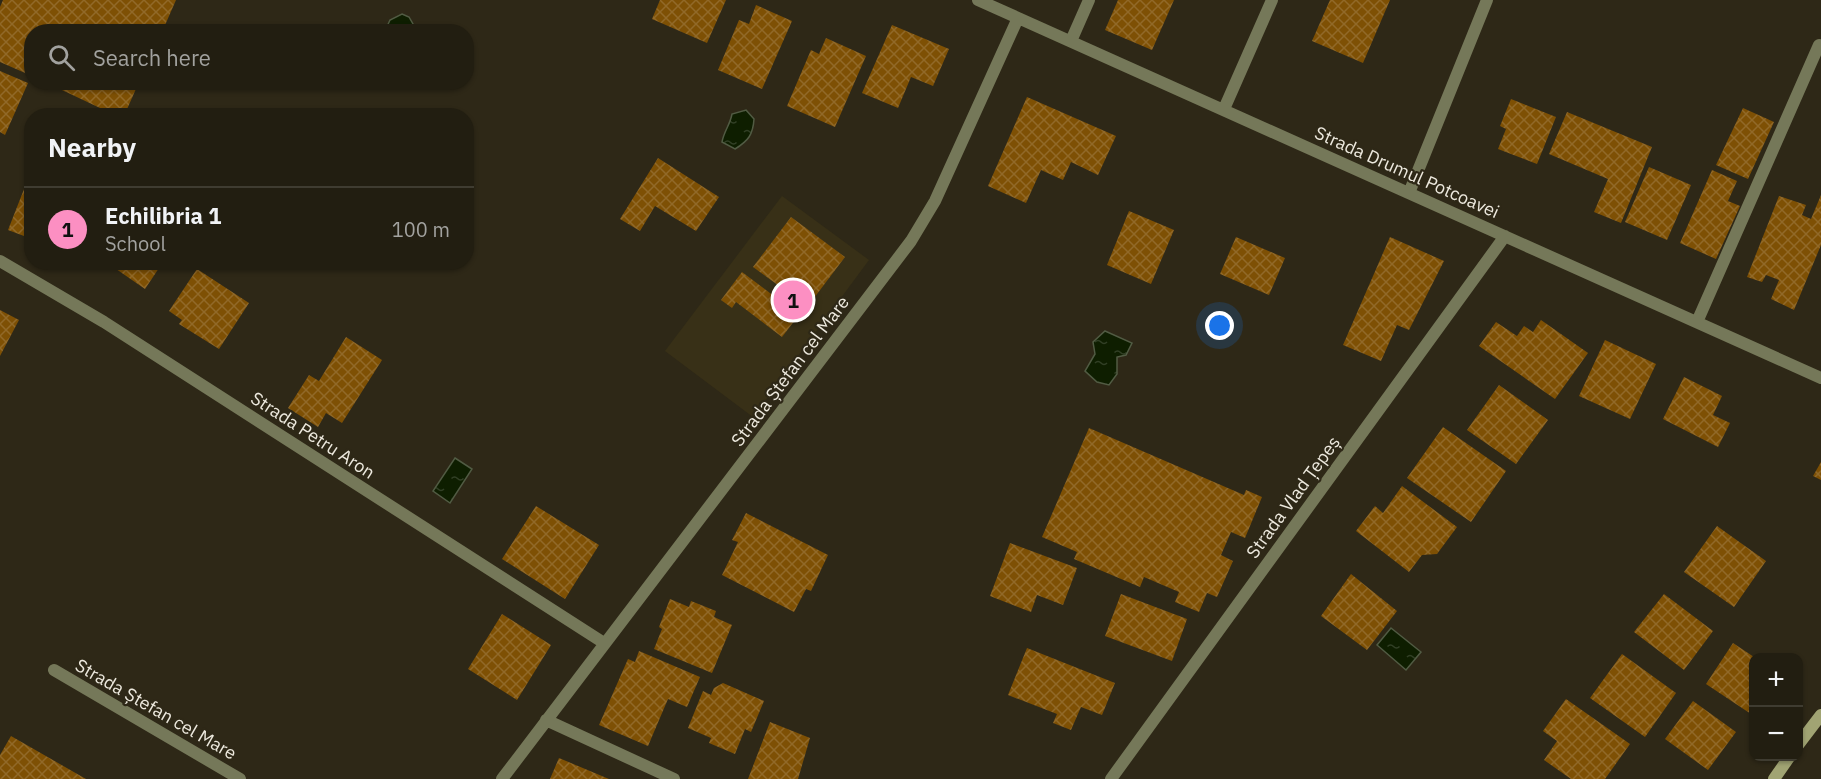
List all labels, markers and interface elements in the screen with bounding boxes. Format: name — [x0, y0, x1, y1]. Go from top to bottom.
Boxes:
search box — [24, 24, 474, 90]
icon: search — [45, 41, 78, 74]
text: Search here — [93, 43, 211, 72]
street label: Strada Drumul Potcoavei — [1311, 121, 1503, 223]
text: Nearby — [48, 130, 136, 164]
text: Echilibria 1 — [105, 201, 221, 230]
text: 1 — [62, 216, 74, 243]
text: 100 m — [392, 216, 450, 243]
text: School — [105, 230, 166, 257]
pin: 1 — [774, 278, 812, 322]
street label: Strada Ștefan cel Mare — [726, 291, 854, 451]
your location — [1205, 311, 1234, 340]
street label: Strada Petru Aron — [247, 386, 379, 484]
street label: Strada Vlad Țepeș — [1241, 431, 1345, 563]
street label: Strada Ștefan cel Mare — [71, 653, 241, 765]
map controls — [1749, 653, 1803, 761]
button: + — [1749, 653, 1803, 707]
button: − — [1749, 707, 1803, 761]

